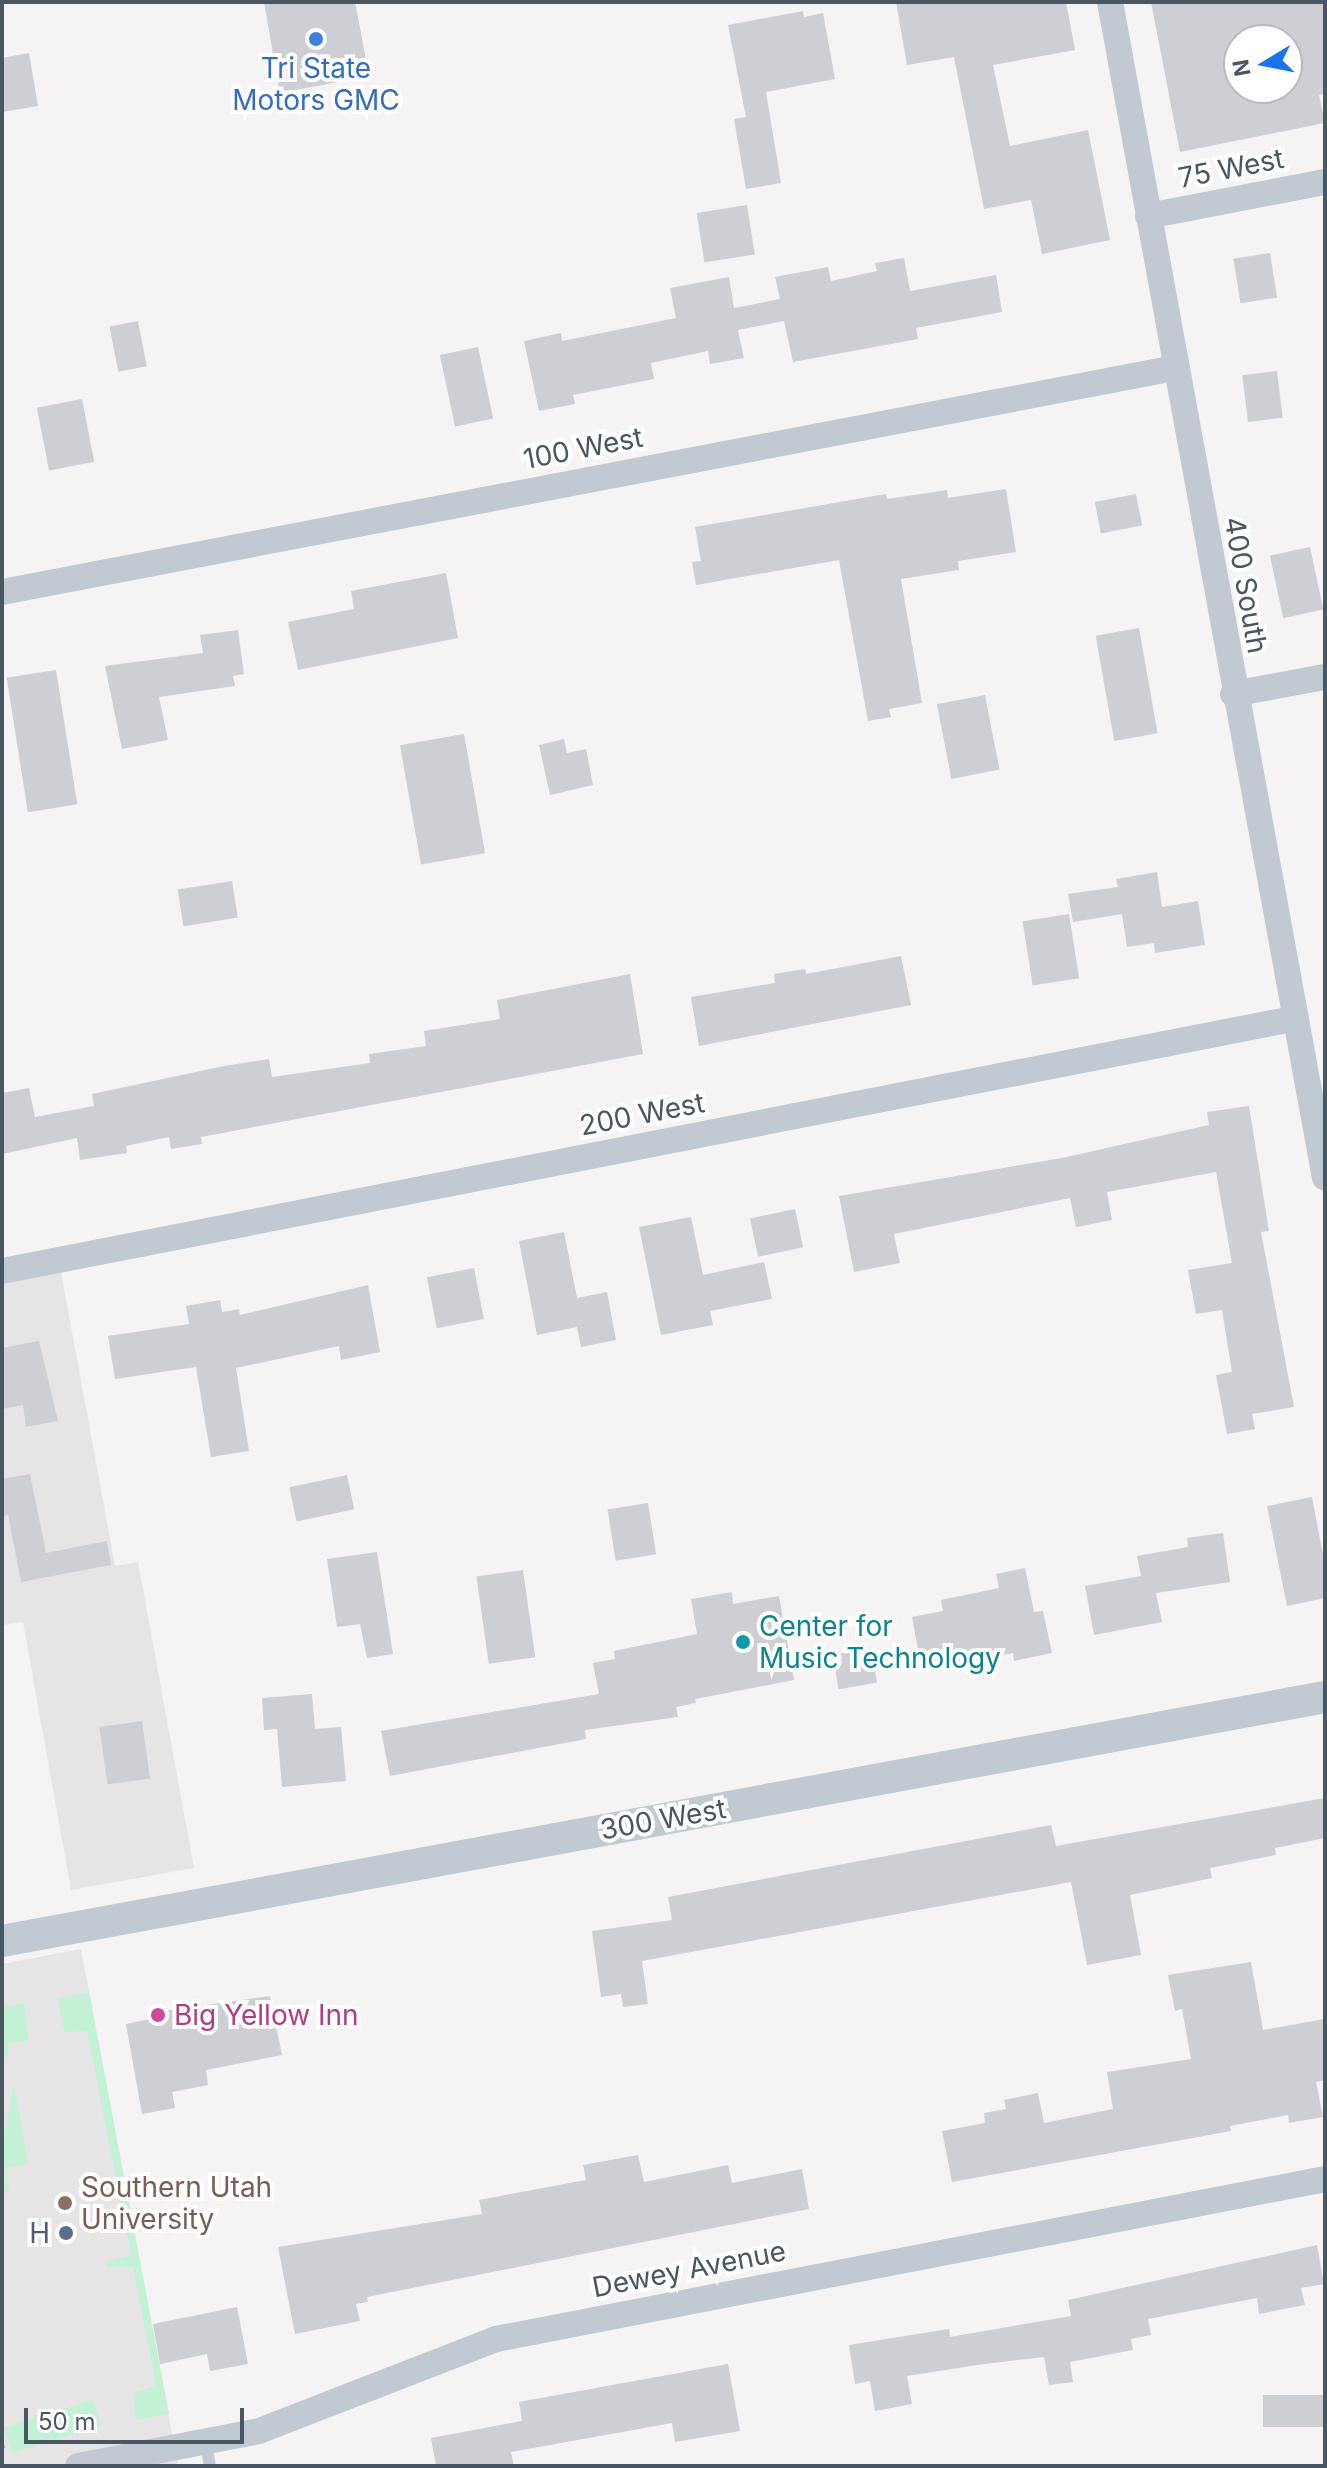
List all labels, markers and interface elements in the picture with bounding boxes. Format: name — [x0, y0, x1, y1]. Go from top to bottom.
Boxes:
north arrow — [1223, 24, 1303, 104]
marker: Tri State Motors GMC — [307, 30, 325, 48]
place label: Tri State Motors GMC — [232, 51, 400, 117]
text: N — [1227, 57, 1256, 78]
street label: 75 West — [1175, 141, 1287, 195]
street label: 100 West — [520, 420, 646, 476]
street label: 400 South — [1217, 514, 1275, 656]
street label: 200 West — [577, 1085, 707, 1143]
place label: Center for Music Technology — [759, 1609, 1001, 1675]
marker: Center for Music Technology — [734, 1633, 752, 1651]
street label: 300 West — [598, 1791, 728, 1847]
place label: Big Yellow Inn — [174, 1998, 359, 2032]
marker: Big Yellow Inn — [149, 2006, 167, 2024]
place label: Southern Utah University — [81, 2170, 272, 2236]
marker: Southern Utah University — [56, 2194, 74, 2212]
place label: H — [29, 2216, 50, 2250]
marker: H — [57, 2224, 75, 2242]
street label: Dewey Avenue — [590, 2234, 788, 2304]
scale bar — [28, 2392, 248, 2442]
text: 50 m — [38, 2407, 96, 2436]

